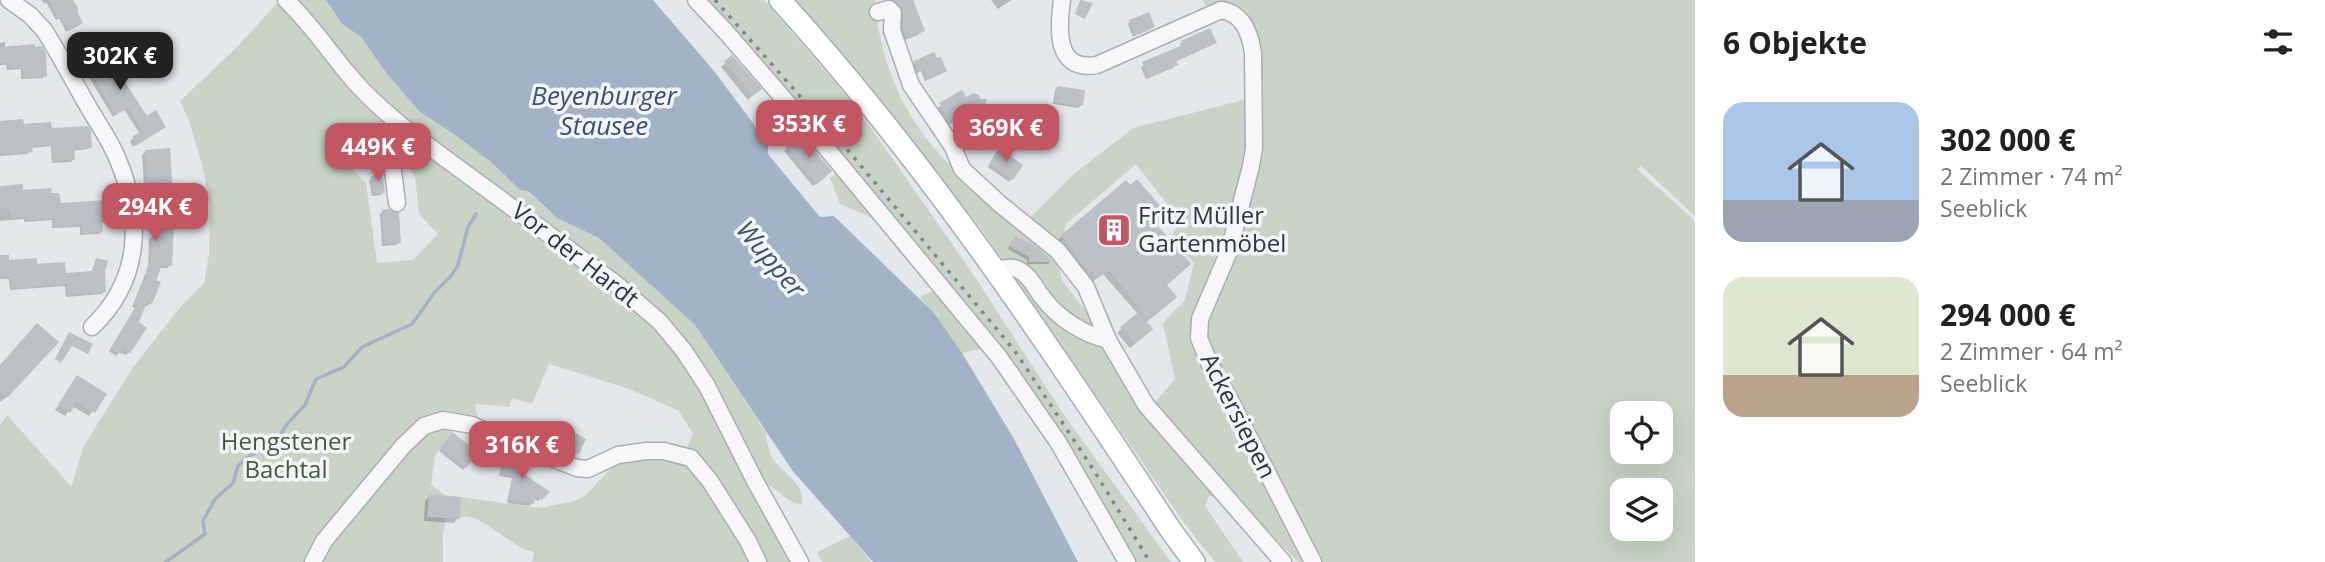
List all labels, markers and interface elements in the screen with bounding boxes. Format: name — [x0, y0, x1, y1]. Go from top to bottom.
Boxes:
text: 6 Objekte — [1723, 22, 1867, 63]
icon: filters — [2259, 23, 2297, 61]
pin: 302K € — [63, 32, 177, 92]
text: 302K € — [83, 39, 157, 71]
water label: Beyenburger Stausee — [531, 77, 678, 143]
pin: 353K € — [752, 100, 866, 160]
pin: 369K € — [949, 104, 1063, 164]
text: 353K € — [772, 107, 846, 139]
text: 369K € — [969, 111, 1043, 143]
text: 302 000 € — [1940, 119, 2076, 160]
pin: 449K € — [321, 124, 435, 183]
text: 449K € — [341, 130, 415, 162]
icon: home — [1779, 130, 1863, 214]
text: 2 Zimmer · 74 m² — [1940, 160, 2123, 192]
pin: 294K € — [98, 184, 212, 243]
text: 294K € — [118, 190, 192, 222]
text: Seeblick — [1940, 192, 2027, 224]
street label: Vor der Hardt — [505, 194, 646, 314]
place label: Fritz Müller Gartenmöbel — [1138, 198, 1286, 259]
building icon: Fritz Müller Gartenmöbel — [1095, 211, 1133, 249]
water label: Wupper — [729, 212, 816, 306]
text: 294 000 € — [1940, 294, 2076, 335]
icon: home — [1779, 305, 1863, 389]
text: 2 Zimmer · 64 m² — [1940, 335, 2123, 367]
street label: Ackersiepen — [1194, 347, 1285, 484]
text: Seeblick — [1940, 367, 2027, 399]
map controls — [1610, 401, 1673, 541]
button: locate — [1610, 401, 1673, 464]
pin: 316K € — [465, 421, 579, 481]
park label: Hengstener Bachtal — [221, 424, 351, 485]
text: 316K € — [485, 428, 559, 460]
button: layers — [1610, 478, 1673, 541]

